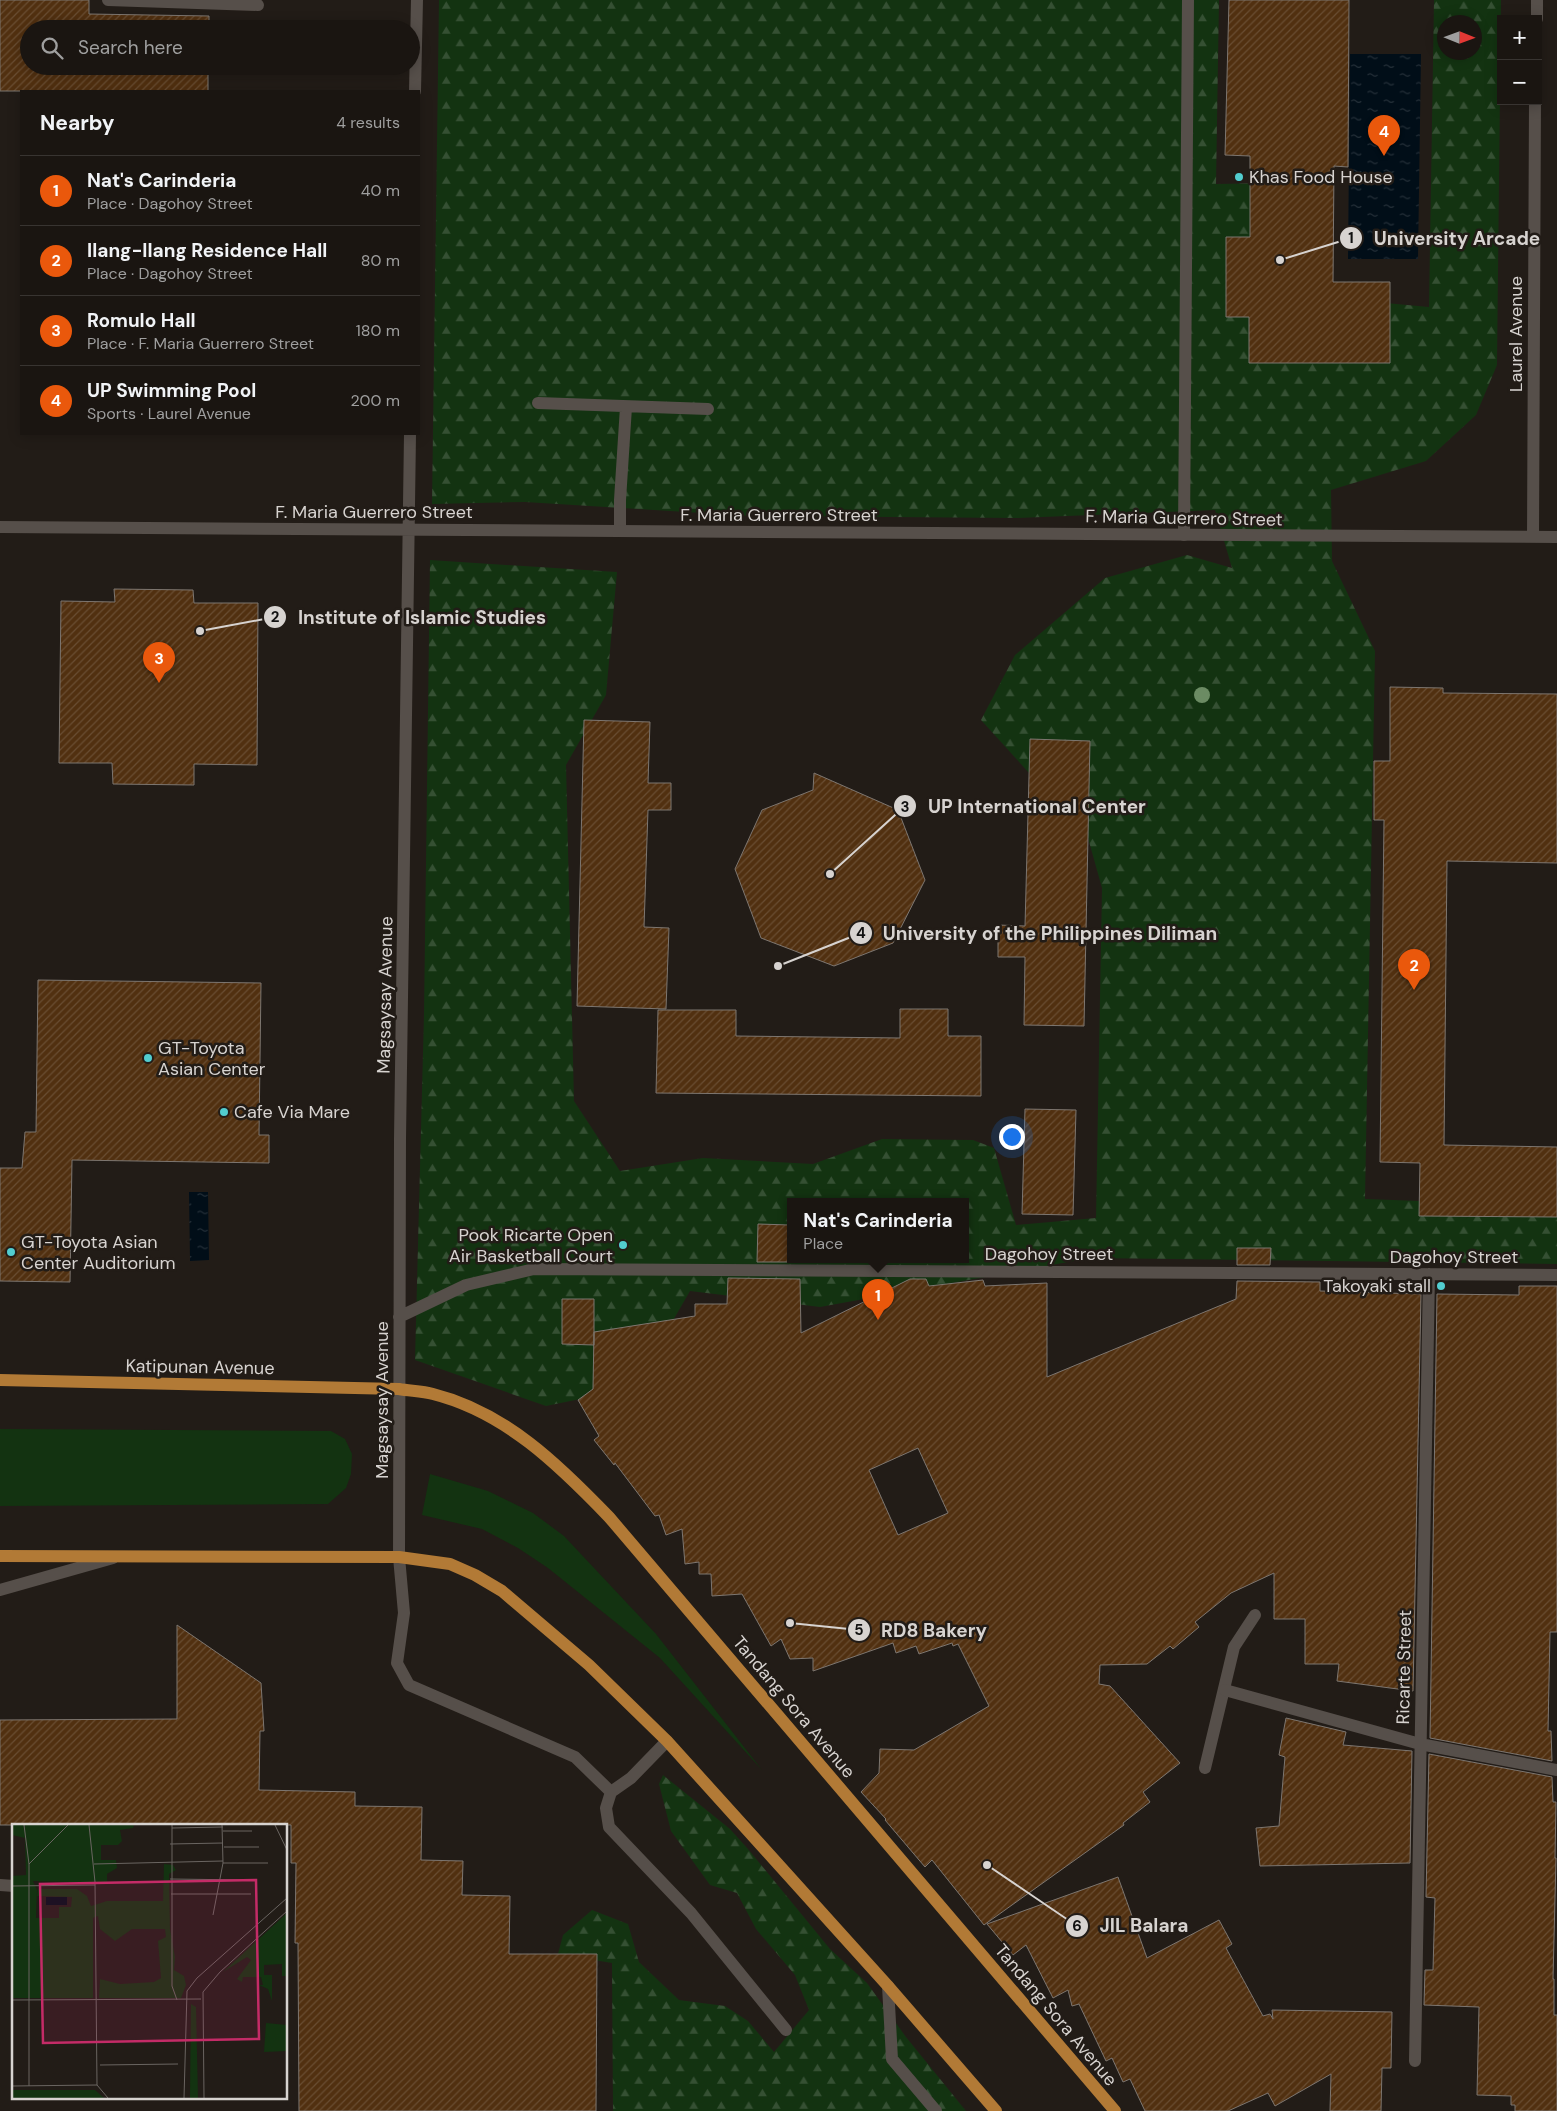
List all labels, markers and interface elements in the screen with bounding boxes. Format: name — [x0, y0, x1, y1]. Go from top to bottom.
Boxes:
north arrow — [1437, 15, 1482, 60]
map controls — [1497, 15, 1542, 105]
button: + — [1497, 15, 1542, 60]
search box — [20, 20, 420, 75]
icon: search — [38, 34, 66, 62]
text: Search here — [78, 35, 183, 60]
button: − — [1497, 60, 1542, 105]
text: Nearby — [40, 109, 114, 137]
text: 4 results — [336, 112, 400, 133]
pin: 4 — [1368, 115, 1400, 156]
place label: Khas Food House — [1249, 165, 1393, 189]
text: Nat's Carinderia — [87, 168, 236, 193]
marker: Khas Food House — [1233, 171, 1245, 183]
text: 1 — [53, 180, 59, 201]
text: 40 m — [361, 180, 400, 201]
text: Place · Dagohoy Street — [87, 193, 253, 214]
callout: University Arcade — [1339, 221, 1550, 255]
text: University Arcade — [1374, 226, 1540, 251]
text: 1 — [1348, 228, 1354, 248]
text: Ilang-Ilang Residence Hall — [87, 238, 327, 263]
text: 2 — [51, 250, 61, 271]
text: 80 m — [361, 250, 400, 271]
text: Place · Dagohoy Street — [87, 263, 253, 284]
street label: Laurel Avenue — [1504, 276, 1528, 392]
text: Romulo Hall — [87, 308, 196, 333]
text: 3 — [51, 320, 61, 341]
text: 180 m — [356, 320, 400, 341]
text: Place · F. Maria Guerrero Street — [87, 333, 314, 354]
text: UP Swimming Pool — [87, 378, 256, 403]
text: 4 — [51, 390, 61, 411]
text: 200 m — [351, 390, 400, 411]
text: Sports · Laurel Avenue — [87, 403, 251, 424]
street label: F. Maria Guerrero Street — [275, 500, 473, 524]
street label: F. Maria Guerrero Street — [680, 503, 878, 527]
street label: F. Maria Guerrero Street — [1085, 504, 1283, 532]
callout: Institute of Islamic Studies — [262, 600, 556, 634]
text: Institute of Islamic Studies — [298, 605, 546, 630]
text: 2 — [271, 607, 280, 627]
pin: 3 — [143, 642, 175, 683]
callout: UP International Center — [893, 789, 1156, 823]
text: UP International Center — [928, 794, 1146, 819]
text: 3 — [900, 797, 910, 817]
street label: Magsaysay Avenue — [372, 916, 398, 1074]
callout: University of the Philippines Diliman — [848, 916, 1227, 950]
text: University of the Philippines Diliman — [883, 921, 1217, 946]
text: 4 — [856, 923, 866, 943]
pin: 2 — [1398, 949, 1430, 990]
place label: GT-Toyota Asian Center — [158, 1036, 266, 1081]
marker: GT-Toyota Asian Center — [142, 1052, 154, 1064]
place label: Cafe Via Mare — [234, 1100, 350, 1124]
marker: Cafe Via Mare — [218, 1106, 230, 1118]
your location — [999, 1124, 1025, 1150]
popup — [787, 1198, 969, 1263]
text: Nat's Carinderia — [803, 1208, 953, 1233]
place label: Pook Ricarte Open Air Basketball Court — [449, 1223, 613, 1268]
place label: GT-Toyota Asian Center Auditorium — [21, 1230, 175, 1275]
text: Place — [803, 1233, 843, 1254]
marker: Pook Ricarte Open Air Basketball Court — [617, 1239, 629, 1251]
street label: Dagohoy Street — [985, 1242, 1113, 1266]
street label: Dagohoy Street — [1390, 1245, 1518, 1269]
marker: GT-Toyota Asian Center Auditorium — [5, 1246, 17, 1258]
place label: Takoyaki stall — [1323, 1274, 1431, 1298]
pin: 1 — [862, 1279, 894, 1320]
marker: Takoyaki stall — [1435, 1280, 1447, 1292]
street label: Magsaysay Avenue — [370, 1321, 394, 1479]
street label: Katipunan Avenue — [125, 1354, 275, 1380]
street label: Ricarte Street — [1391, 1610, 1417, 1724]
callout: RD8 Bakery — [846, 1613, 997, 1647]
text: RD8 Bakery — [881, 1618, 988, 1643]
text: 5 — [854, 1620, 864, 1640]
street label: Tandang Sora Avenue — [727, 1631, 861, 1783]
inset map — [12, 1824, 288, 2098]
callout: JIL Balara — [1065, 1909, 1199, 1943]
text: JIL Balara — [1100, 1913, 1188, 1938]
text: 6 — [1072, 1916, 1082, 1936]
street label: Tandang Sora Avenue — [989, 1939, 1123, 2091]

